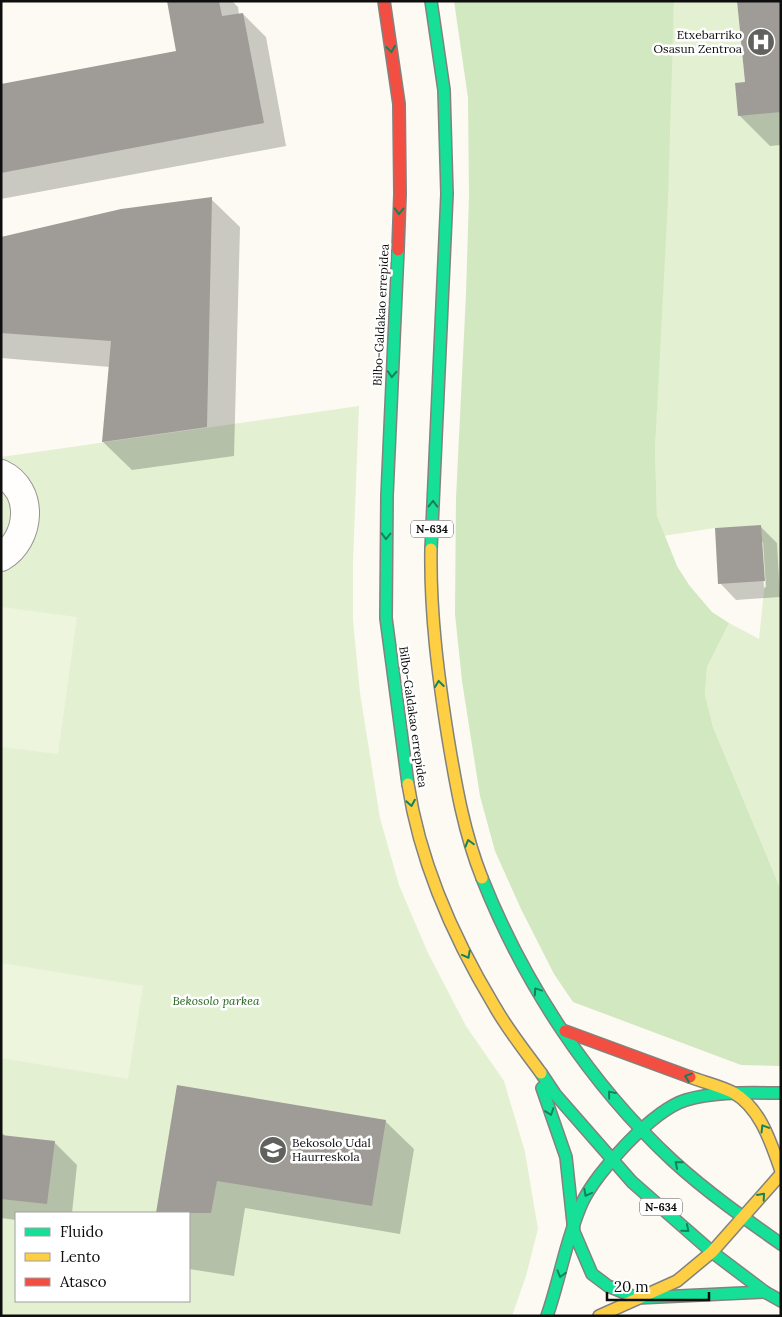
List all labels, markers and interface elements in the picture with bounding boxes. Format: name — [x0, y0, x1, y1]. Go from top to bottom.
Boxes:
place label: Etxebarriko Osasun Zentroa — [654, 27, 742, 56]
hospital icon: Etxebarriko Osasun Zentroa — [746, 27, 776, 57]
one-way arrow — [386, 45, 396, 54]
one-way arrow — [394, 208, 405, 216]
street label: Bilbo-Galdakao errepidea — [369, 243, 392, 386]
one-way arrow — [387, 370, 398, 378]
one-way arrow — [428, 500, 438, 508]
road number: N-634 — [411, 520, 453, 538]
one-way arrow — [381, 532, 392, 540]
street label: Bilbo-Galdakao errepidea — [396, 645, 431, 788]
one-way arrow — [434, 680, 445, 688]
one-way arrow — [406, 799, 416, 808]
one-way arrow — [465, 840, 475, 848]
one-way arrow — [461, 950, 471, 959]
one-way arrow — [534, 987, 543, 996]
park label: Bekosolo parkea — [172, 993, 260, 1008]
one-way arrow — [684, 1073, 692, 1083]
one-way arrow — [608, 1090, 617, 1099]
one-way arrow — [544, 1107, 554, 1116]
one-way arrow — [761, 1124, 771, 1133]
school or university icon: Bekosolo Udal Haurreskola — [258, 1135, 288, 1165]
place label: Bekosolo Udal Haurreskola — [292, 1135, 371, 1164]
one-way arrow — [675, 1161, 684, 1169]
one-way arrow — [583, 1188, 593, 1197]
one-way arrow — [756, 1193, 765, 1202]
road number: N-634 — [640, 1198, 682, 1216]
legend — [15, 1212, 190, 1302]
text: Fluido — [60, 1222, 103, 1241]
one-way arrow — [681, 1224, 690, 1233]
text: Lento — [60, 1247, 101, 1266]
one-way arrow — [557, 1269, 567, 1278]
scale bar — [607, 1270, 710, 1302]
text: Atasco — [59, 1272, 107, 1291]
text: 20 m — [614, 1277, 649, 1296]

